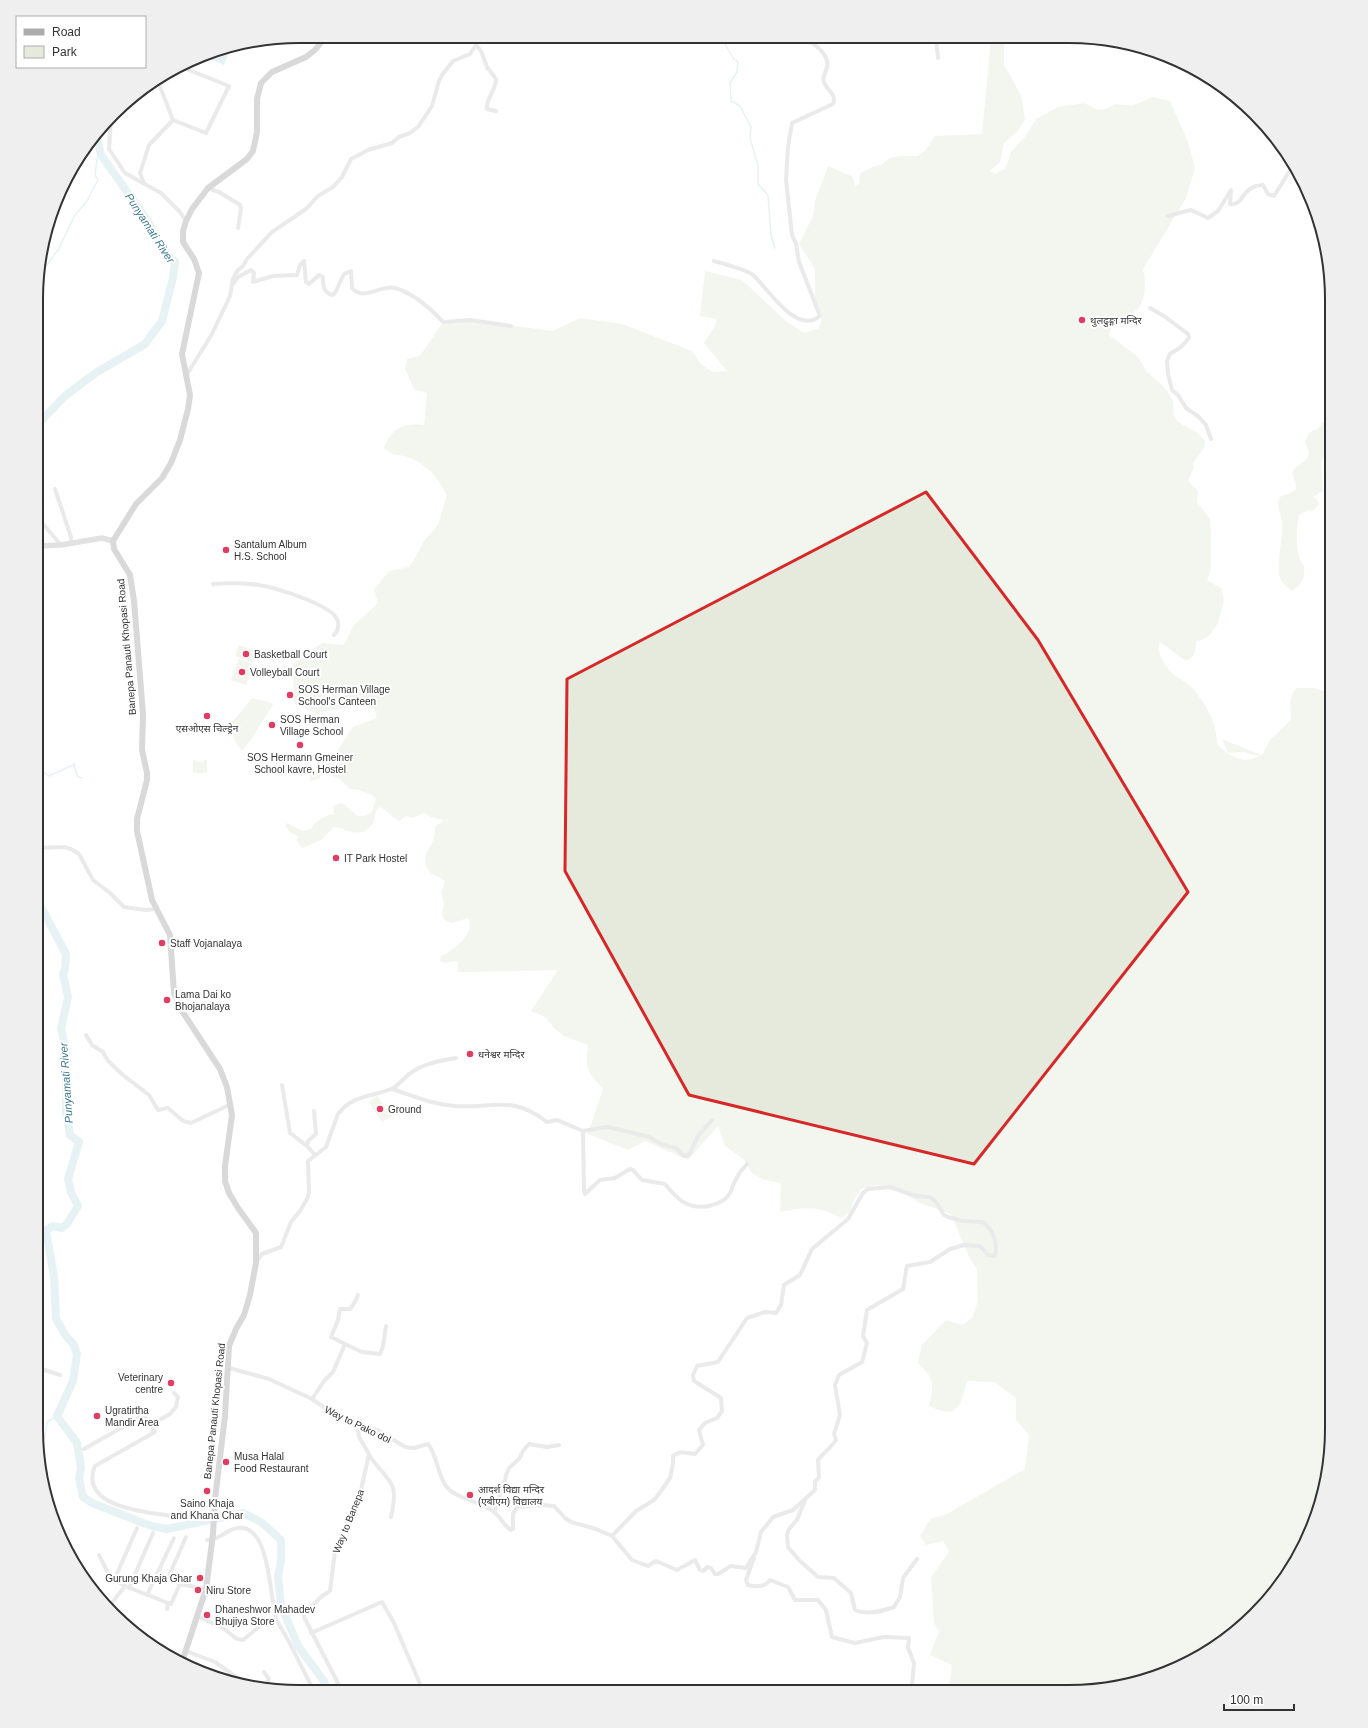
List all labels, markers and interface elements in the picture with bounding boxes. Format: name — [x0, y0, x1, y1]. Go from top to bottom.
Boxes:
legend — [16, 16, 146, 68]
text: Road — [52, 25, 81, 39]
text: Park — [52, 45, 78, 59]
water label: Punyamati River — [123, 191, 178, 266]
marker: थुलढुङ्गा मन्दिर — [1077, 315, 1087, 325]
place label: थुलढुङ्गा मन्दिर — [1090, 315, 1142, 327]
place label: Santalum Album H.S. School — [234, 539, 307, 562]
marker: Santalum Album H.S. School — [221, 545, 231, 555]
street label: Banepa Panauti Khopasi Road — [115, 578, 138, 716]
marker: Basketball Court — [241, 649, 251, 659]
place label: Basketball Court — [254, 649, 328, 660]
marker: Volleyball Court — [237, 667, 247, 677]
place label: Volleyball Court — [250, 667, 320, 678]
place label: SOS Herman Village School's Canteen — [298, 684, 391, 707]
marker: SOS Herman Village School's Canteen — [285, 690, 295, 700]
marker: एसओएस चिल्ड्रेन — [202, 711, 212, 721]
place label: SOS Herman Village School — [280, 714, 343, 737]
marker: SOS Herman Village School — [267, 720, 277, 730]
place label: एसओएस चिल्ड्रेन — [176, 723, 239, 735]
marker: SOS Hermann Gmeiner School kavre, Hostel — [295, 740, 305, 750]
place label: SOS Hermann Gmeiner School kavre, Hostel — [247, 752, 354, 775]
marker: IT Park Hostel — [331, 853, 341, 863]
place label: IT Park Hostel — [344, 853, 407, 864]
marker: Staff Vojanalaya — [157, 938, 167, 948]
place label: Staff Vojanalaya — [170, 938, 243, 949]
place label: Lama Dai ko Bhojanalaya — [175, 989, 232, 1012]
marker: Lama Dai ko Bhojanalaya — [162, 995, 172, 1005]
water label: Punyamati River — [57, 1041, 75, 1124]
marker: धनेश्वर मन्दिर — [465, 1049, 475, 1059]
place label: धनेश्वर मन्दिर — [478, 1049, 525, 1060]
marker: Ground — [375, 1104, 385, 1114]
place label: Ground — [388, 1104, 421, 1115]
street label: Banepa Panauti Khopasi Road — [202, 1342, 227, 1480]
place label: Veterinary centre — [118, 1372, 163, 1395]
marker: Veterinary centre — [166, 1378, 176, 1388]
street label: Way to Pako dol — [323, 1404, 393, 1445]
place label: Ugratirtha Mandir Area — [105, 1405, 159, 1428]
marker: Ugratirtha Mandir Area — [92, 1411, 102, 1421]
place label: Musa Halal Food Restaurant — [234, 1451, 309, 1474]
marker: Musa Halal Food Restaurant — [221, 1457, 231, 1467]
place label: आदर्श विद्या मन्दिर (एबीएम) विद्यालय — [478, 1484, 545, 1507]
marker: Saino Khaja and Khana Char — [202, 1486, 212, 1496]
street label: Way to Banepa — [331, 1487, 366, 1555]
marker: आदर्श विद्या मन्दिर (एबीएम) विद्यालय — [465, 1490, 475, 1500]
place label: Saino Khaja and Khana Char — [171, 1498, 244, 1521]
place label: Gurung Khaja Ghar — [105, 1573, 193, 1584]
marker: Gurung Khaja Ghar — [195, 1573, 205, 1583]
marker: Niru Store — [193, 1585, 203, 1595]
place label: Niru Store — [206, 1585, 251, 1596]
place label: Dhaneshwor Mahadev Bhujiya Store — [215, 1604, 315, 1627]
marker: Dhaneshwor Mahadev Bhujiya Store — [202, 1610, 212, 1620]
scale bar — [1224, 1686, 1294, 1712]
text: 100 m — [1230, 1693, 1263, 1707]

